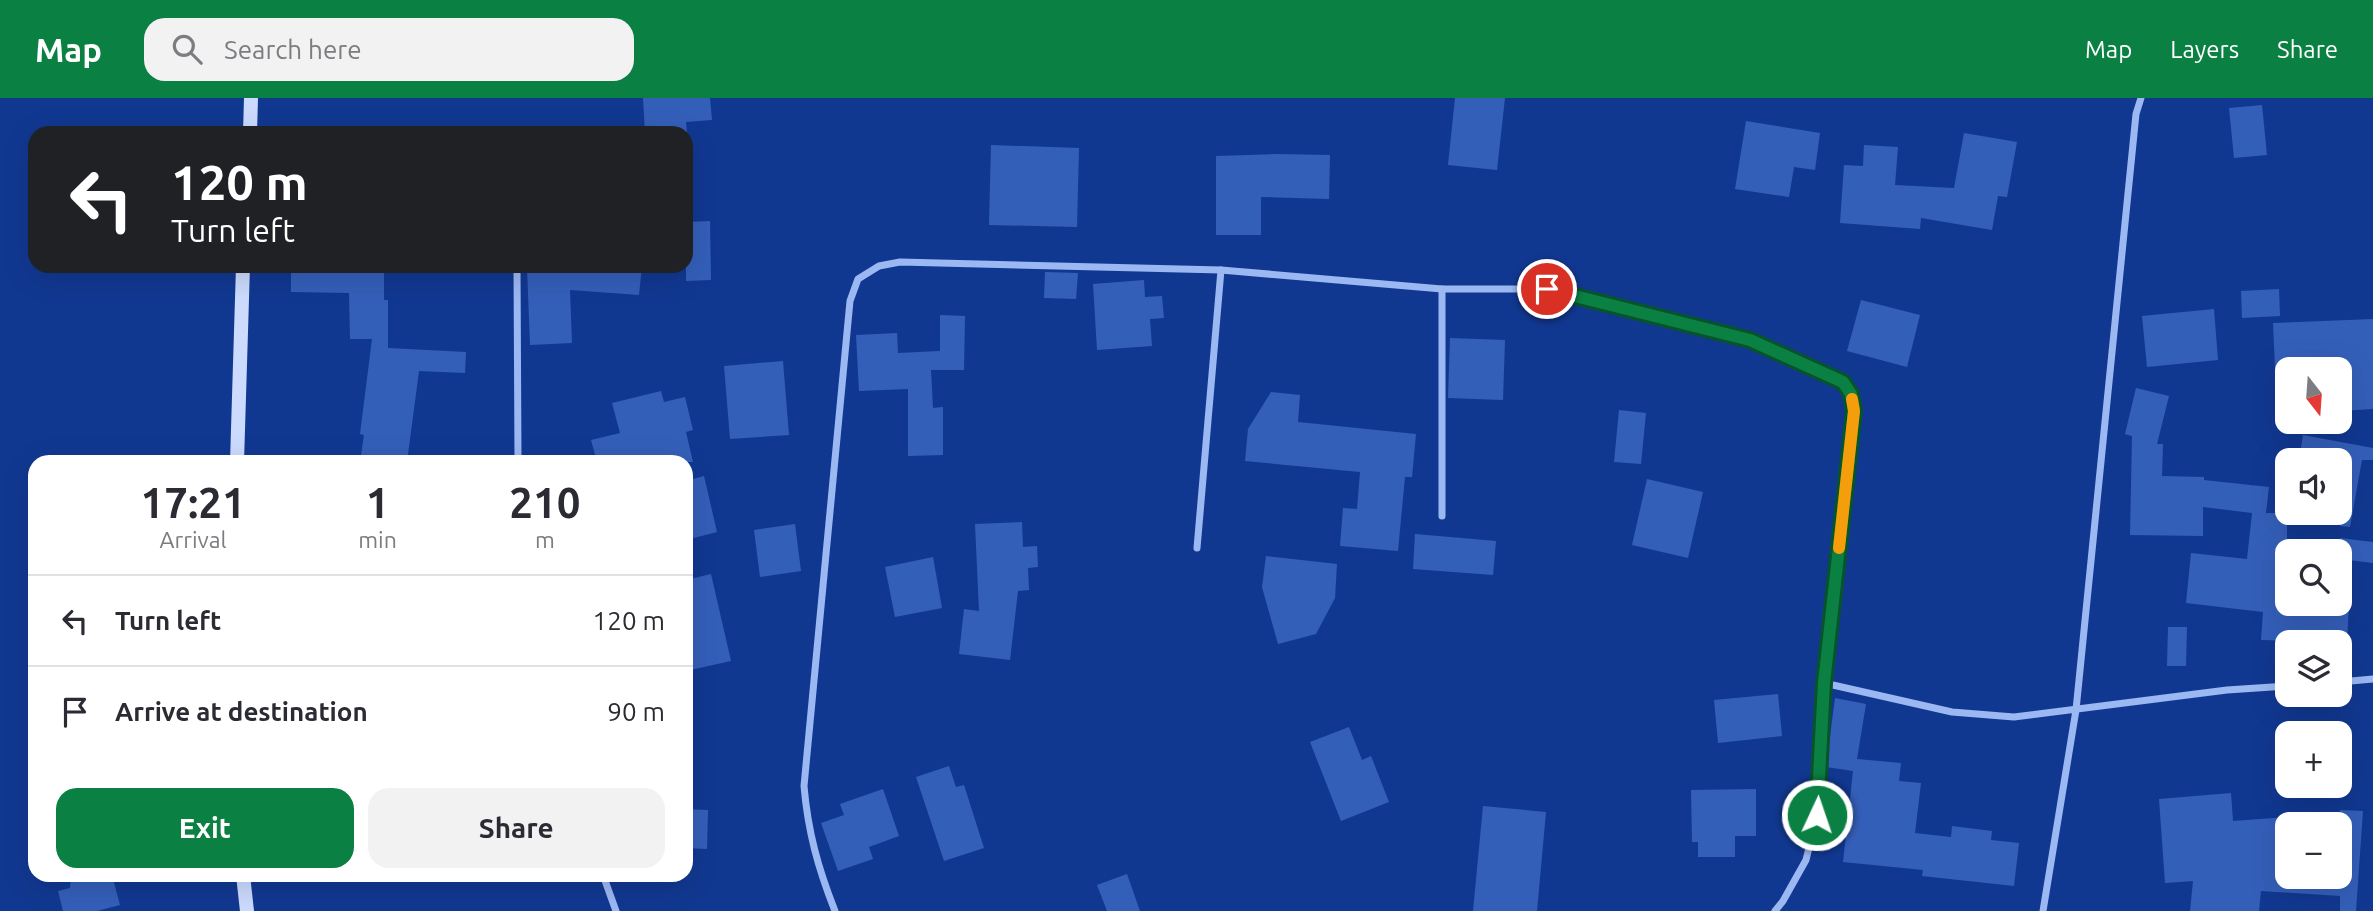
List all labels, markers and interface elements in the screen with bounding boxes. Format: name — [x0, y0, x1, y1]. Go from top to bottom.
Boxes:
search box — [144, 18, 634, 81]
icon: search — [168, 30, 206, 68]
text: Map — [35, 31, 102, 68]
text: Search here — [224, 35, 362, 64]
text: Map — [2085, 36, 2132, 63]
text: Layers — [2170, 36, 2239, 63]
text: Share — [2277, 36, 2338, 63]
icon: left — [56, 154, 147, 245]
text: 120 m — [171, 154, 308, 209]
text: Turn left — [171, 212, 295, 248]
pin — [1517, 259, 1577, 319]
icon: arrive — [1528, 270, 1566, 308]
north arrow — [2275, 357, 2352, 434]
map controls — [2275, 357, 2352, 889]
button: sound — [2275, 448, 2352, 525]
text: 17:21 — [141, 479, 246, 526]
text: 1 — [366, 479, 389, 526]
text: 210 — [509, 479, 580, 526]
text: Arrival — [160, 527, 227, 552]
text: min — [358, 527, 397, 552]
text: m — [535, 527, 555, 552]
button: search — [2275, 539, 2352, 616]
icon: left — [56, 602, 94, 640]
text: Turn left — [115, 606, 221, 635]
text: 120 m — [593, 606, 665, 635]
button: layers — [2275, 630, 2352, 707]
icon: arrive — [56, 693, 94, 731]
text: Arrive at destination — [115, 697, 368, 726]
text: 90 m — [607, 697, 665, 726]
button: + — [2275, 721, 2352, 798]
position arrow — [1780, 778, 1854, 852]
button: Exit — [56, 788, 354, 868]
button: Share — [368, 788, 665, 868]
button: − — [2275, 812, 2352, 889]

